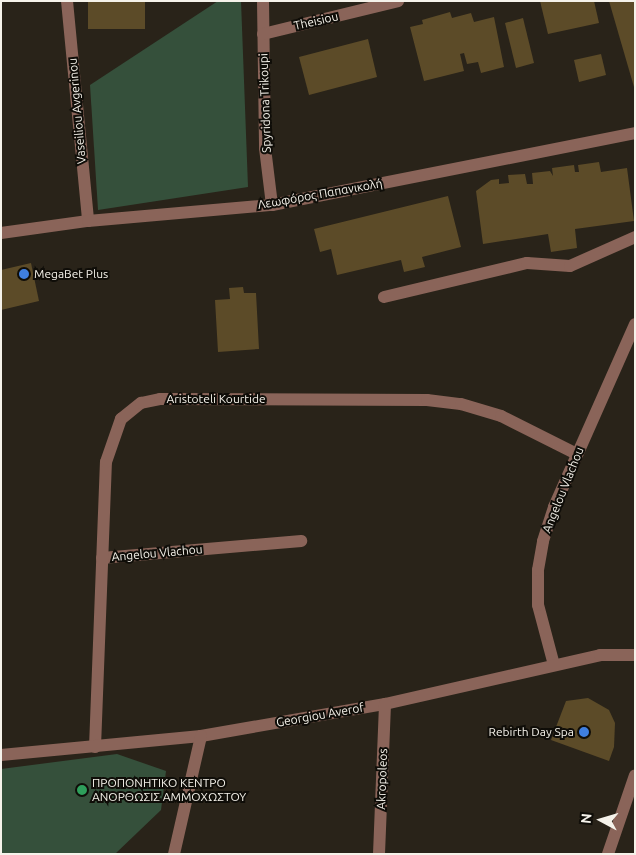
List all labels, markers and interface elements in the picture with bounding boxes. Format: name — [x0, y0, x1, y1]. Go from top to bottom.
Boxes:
street label: Theisiou — [292, 9, 340, 33]
street label: Spyridona Trikoupi — [256, 53, 274, 153]
street label: Vaseiliou Avgerinou — [65, 57, 89, 165]
street label: Λεωφόρος Παπανικολή — [257, 176, 383, 212]
place label: MegaBet Plus — [34, 267, 108, 281]
marker: MegaBet Plus — [18, 268, 30, 280]
street label: Aristoteli Kourtide — [166, 392, 266, 406]
street label: Angelou Vlachou — [539, 445, 587, 535]
street label: Angelou Vlachou — [111, 542, 203, 564]
street label: Georgiou Averof — [275, 700, 365, 730]
place label: Rebirth Day Spa — [488, 725, 574, 739]
marker: Rebirth Day Spa — [578, 726, 590, 738]
street label: Akropoleos — [374, 748, 390, 810]
place label: ΠΡΟΠΟΝΗΤΙΚΟ ΚΕΝΤΡΟ ΑΝΟΡΘΩΣΙΣ ΑΜΜΟΧΩΣΤΟΥ — [92, 776, 246, 804]
marker: ΠΡΟΠΟΝΗΤΙΚΟ ΚΕΝΤΡΟ ΑΝΟΡΘΩΣΙΣ ΑΜΜΟΧΩΣΤΟΥ — [76, 784, 88, 796]
north arrow — [576, 795, 626, 845]
text: N — [578, 812, 595, 824]

